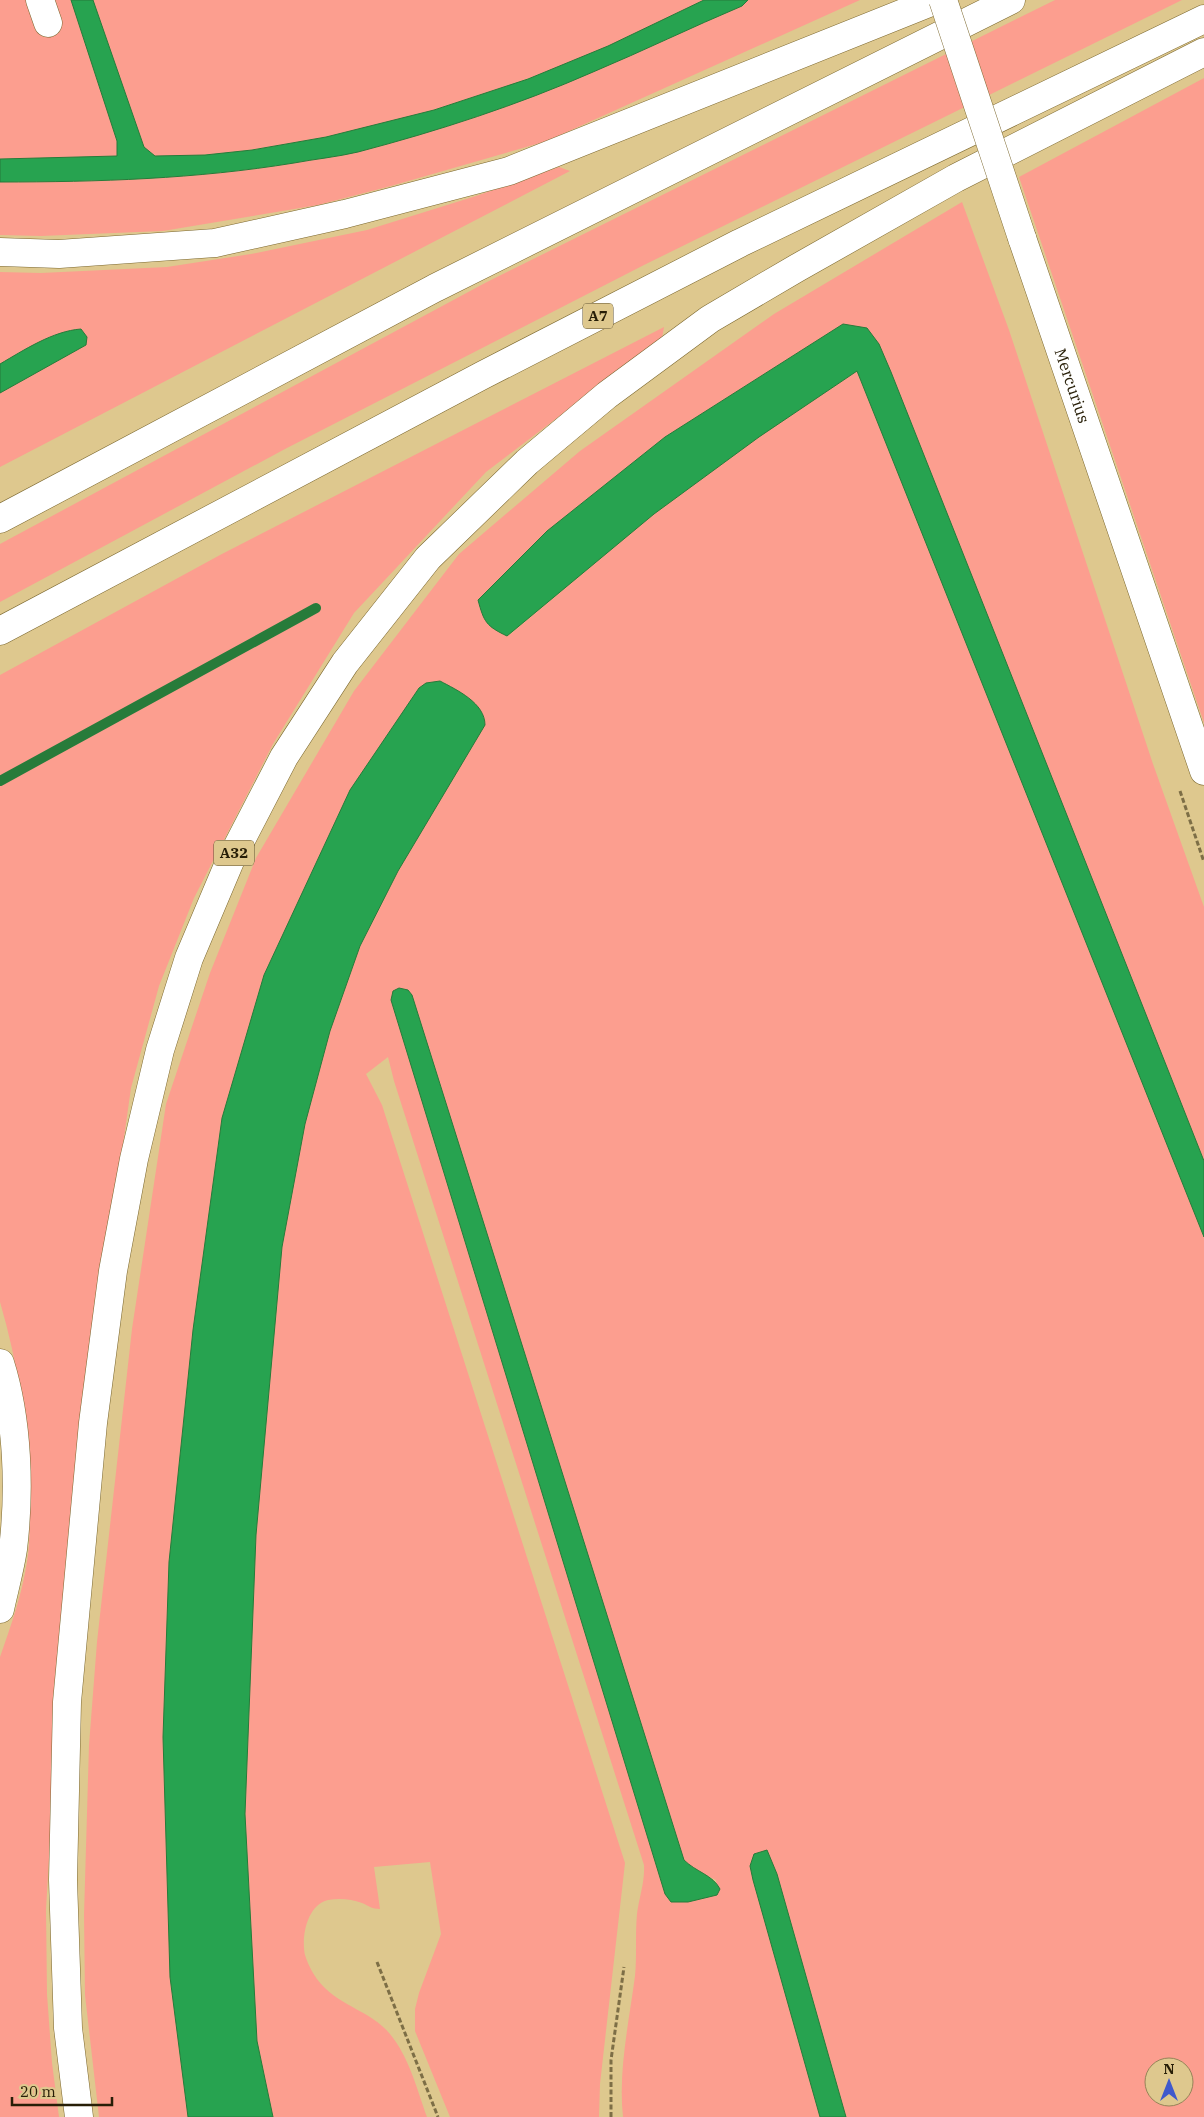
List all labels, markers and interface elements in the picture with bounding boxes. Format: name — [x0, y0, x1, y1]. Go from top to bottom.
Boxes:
road number: A7 — [583, 304, 613, 328]
street label: Mercurius — [1050, 346, 1094, 426]
road number: A32 — [214, 840, 254, 866]
north arrow — [1144, 2057, 1194, 2107]
text: N — [1163, 2060, 1175, 2078]
scale bar — [12, 2074, 112, 2106]
text: 20 m — [20, 2082, 56, 2101]

